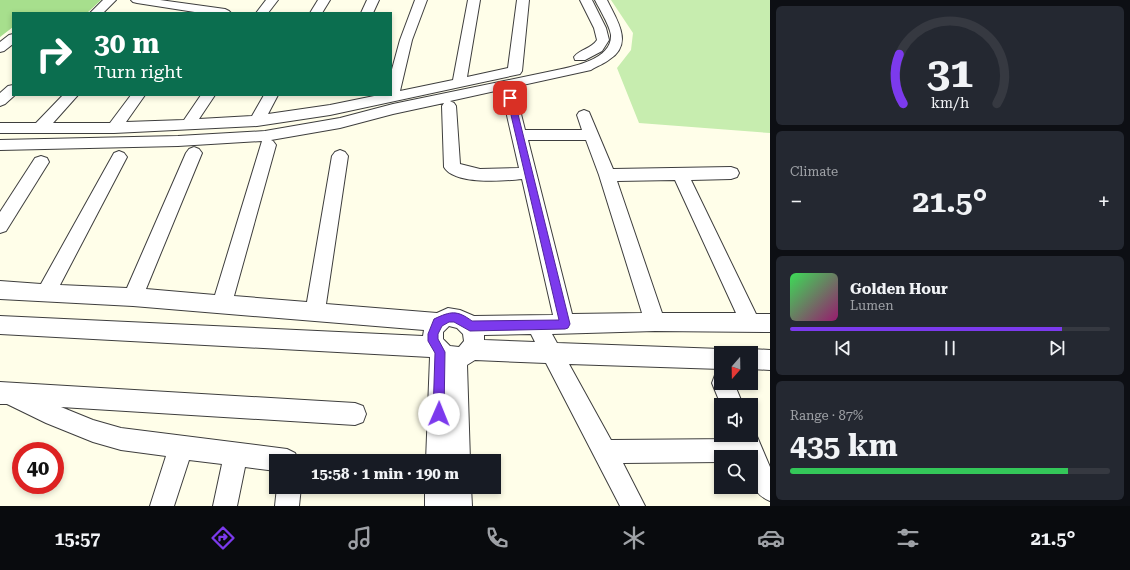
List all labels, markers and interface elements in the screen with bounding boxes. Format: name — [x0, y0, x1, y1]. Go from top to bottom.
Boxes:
text: 30 m — [94, 27, 159, 60]
icon: right — [28, 28, 80, 80]
text: 31 — [927, 47, 973, 96]
text: Turn right — [94, 61, 182, 82]
pin — [493, 81, 527, 115]
icon: arrive — [499, 87, 521, 109]
text: km/h — [931, 94, 969, 110]
text: Climate — [790, 164, 838, 179]
text: 21.5° — [913, 184, 987, 219]
text: − — [790, 189, 802, 214]
text: + — [1098, 189, 1110, 214]
text: Golden Hour — [850, 280, 948, 298]
text: Lumen — [850, 298, 894, 313]
icon: previous — [832, 337, 854, 359]
icon: pause — [939, 337, 961, 359]
icon: next — [1046, 337, 1068, 359]
north arrow — [714, 346, 758, 390]
map controls — [714, 346, 758, 494]
position arrow — [418, 393, 460, 435]
button: sound — [714, 398, 758, 442]
text: Range · 87% — [790, 408, 863, 423]
text: 435 km — [790, 428, 898, 463]
speed limit sign: 40 — [12, 442, 64, 494]
button: search — [714, 450, 758, 494]
text: 15:58 · 1 min · 190 m — [311, 465, 459, 483]
icon: directions — [209, 524, 237, 552]
icon: music — [346, 524, 374, 552]
icon: phone — [483, 524, 511, 552]
icon: climate — [620, 524, 648, 552]
icon: car — [757, 524, 785, 552]
icon: filters — [894, 524, 922, 552]
text: 15:57 — [54, 528, 100, 549]
text: 21.5° — [1031, 528, 1076, 549]

